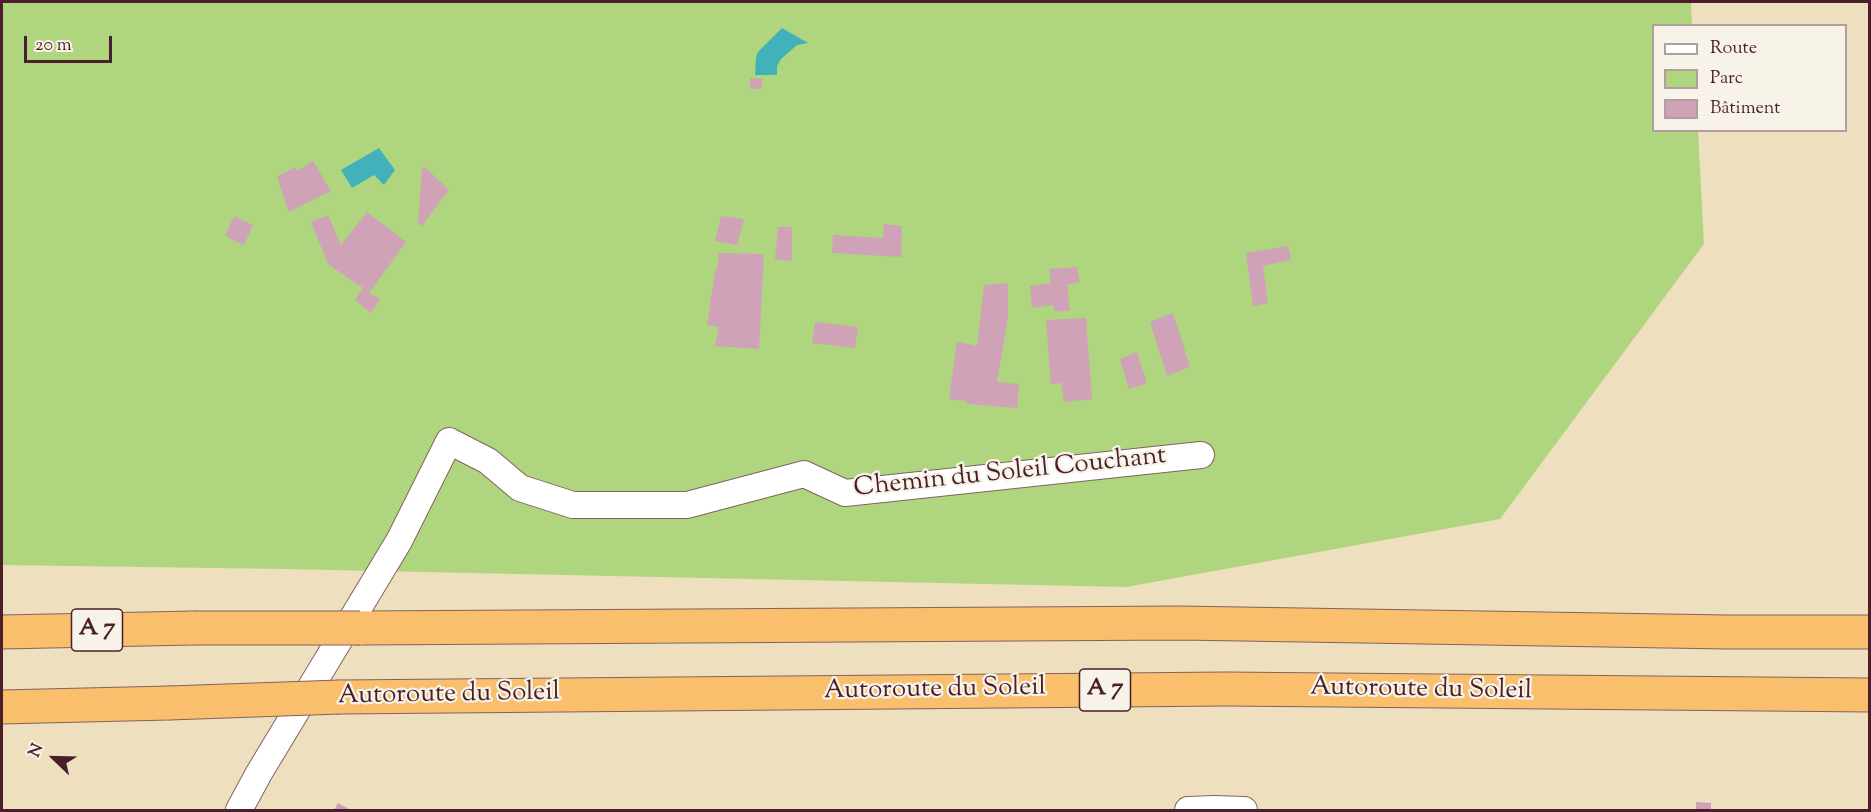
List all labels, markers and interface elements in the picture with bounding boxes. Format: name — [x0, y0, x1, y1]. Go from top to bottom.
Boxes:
scale bar — [27, 24, 116, 62]
legend — [1652, 24, 1847, 132]
text: 20 m — [35, 33, 72, 59]
text: Route — [1710, 36, 1757, 62]
text: Parc — [1710, 66, 1743, 92]
text: Bâtiment — [1710, 96, 1780, 122]
street label: Chemin du Soleil Couchant — [852, 442, 1168, 506]
road number: A 7 — [72, 609, 122, 651]
road number: A 7 — [1080, 669, 1130, 711]
street label: Autoroute du Soleil — [824, 673, 1046, 709]
street label: Autoroute du Soleil — [1310, 673, 1532, 709]
street label: Autoroute du Soleil — [338, 678, 560, 714]
north arrow — [24, 728, 84, 788]
text: N — [24, 740, 50, 761]

